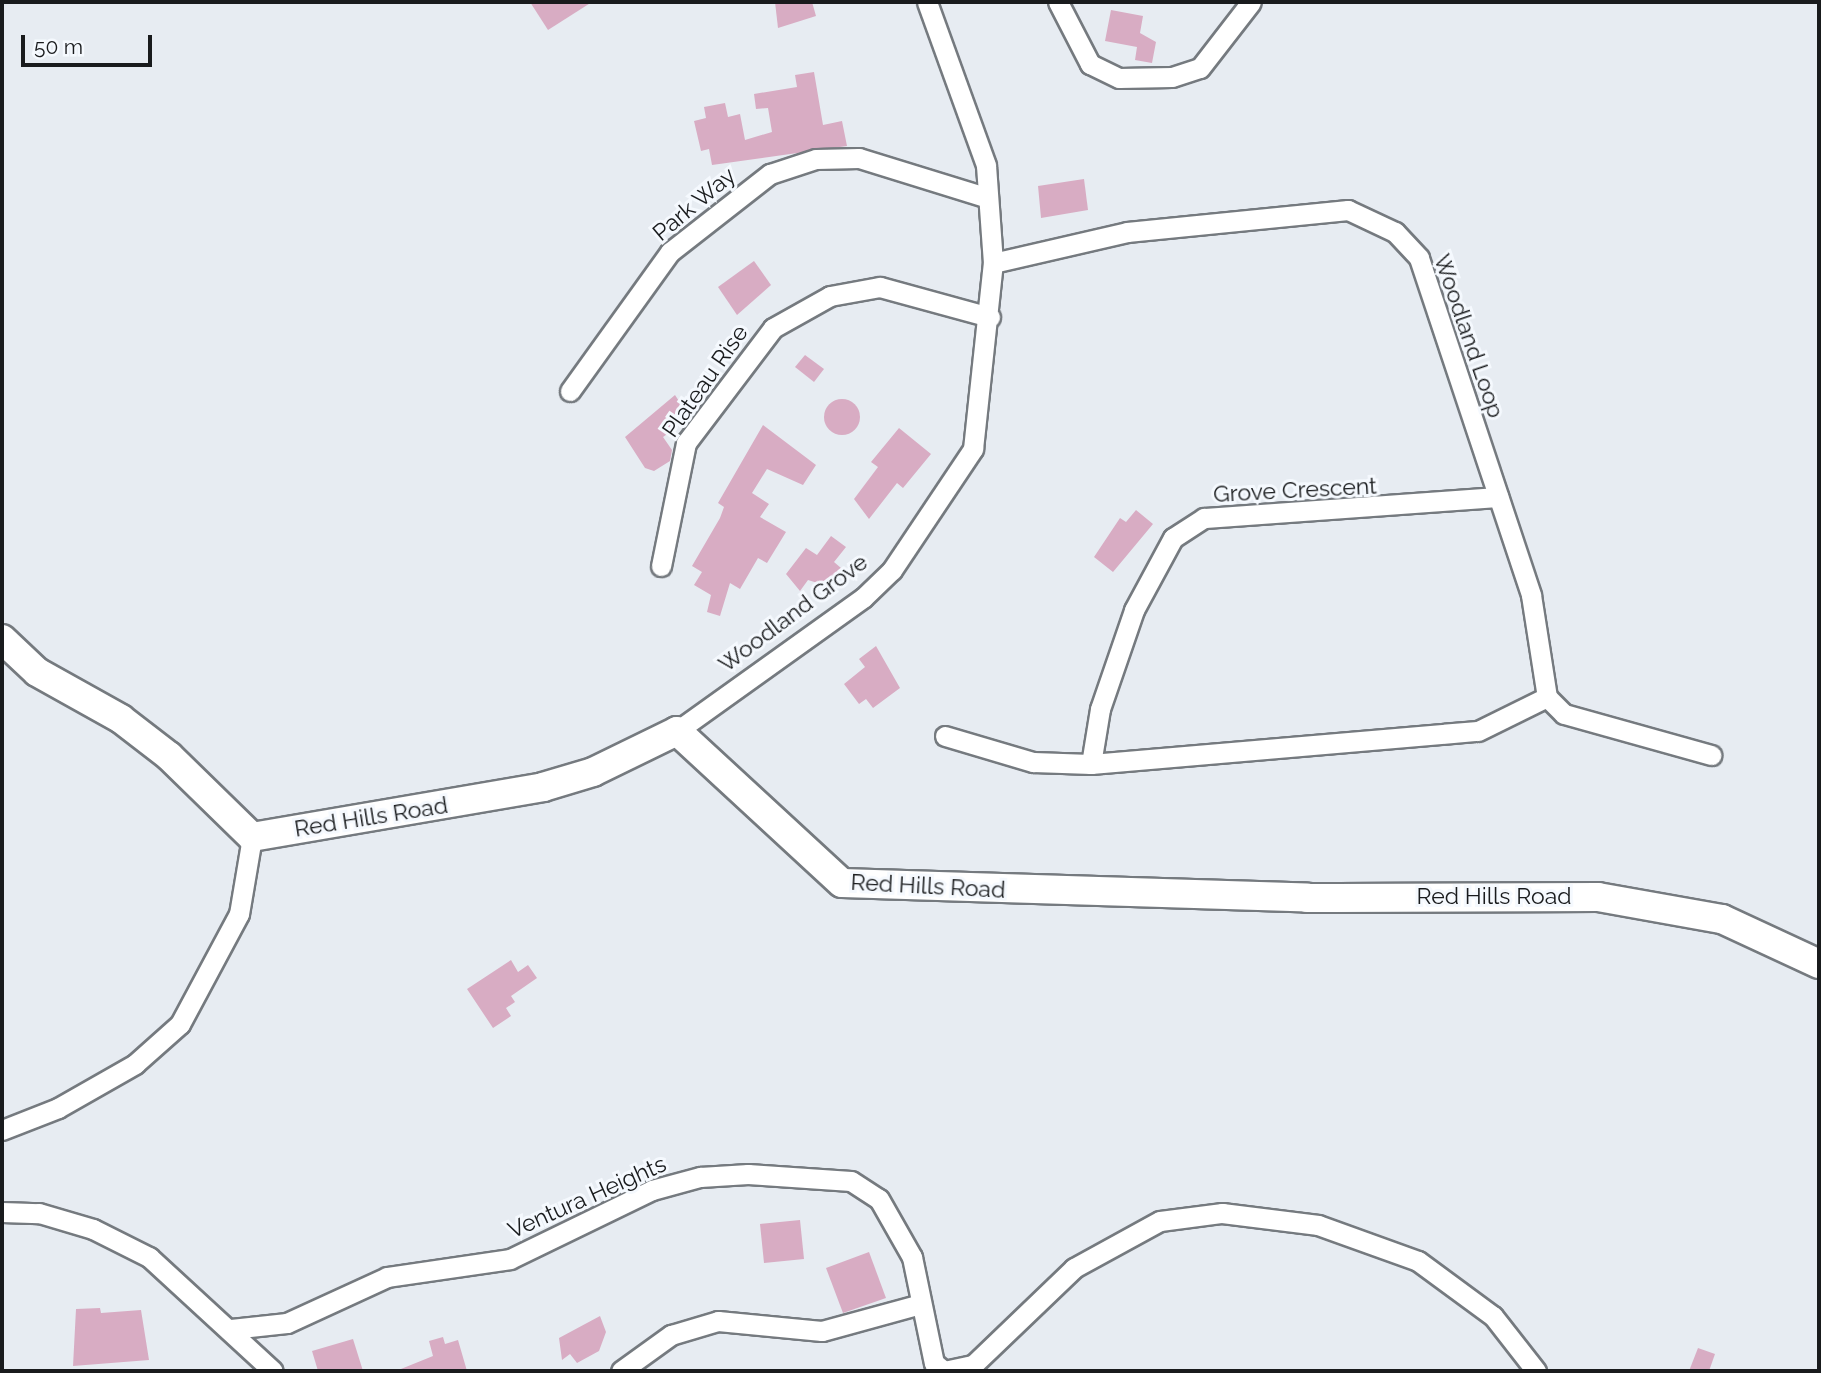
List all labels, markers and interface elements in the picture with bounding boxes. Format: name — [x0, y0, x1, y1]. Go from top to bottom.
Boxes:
scale bar — [24, 21, 156, 65]
text: 50 m — [34, 34, 83, 59]
street label: Park Way — [647, 161, 741, 247]
street label: Woodland Loop — [1428, 251, 1510, 421]
street label: Plateau Rise — [656, 320, 754, 442]
street label: Grove Crescent — [1213, 472, 1377, 508]
street label: Woodland Grove — [713, 548, 873, 678]
street label: Red Hills Road — [292, 791, 450, 843]
street label: Red Hills Road — [850, 868, 1006, 904]
street label: Red Hills Road — [1417, 882, 1571, 910]
street label: Ventura Heights — [504, 1150, 670, 1244]

